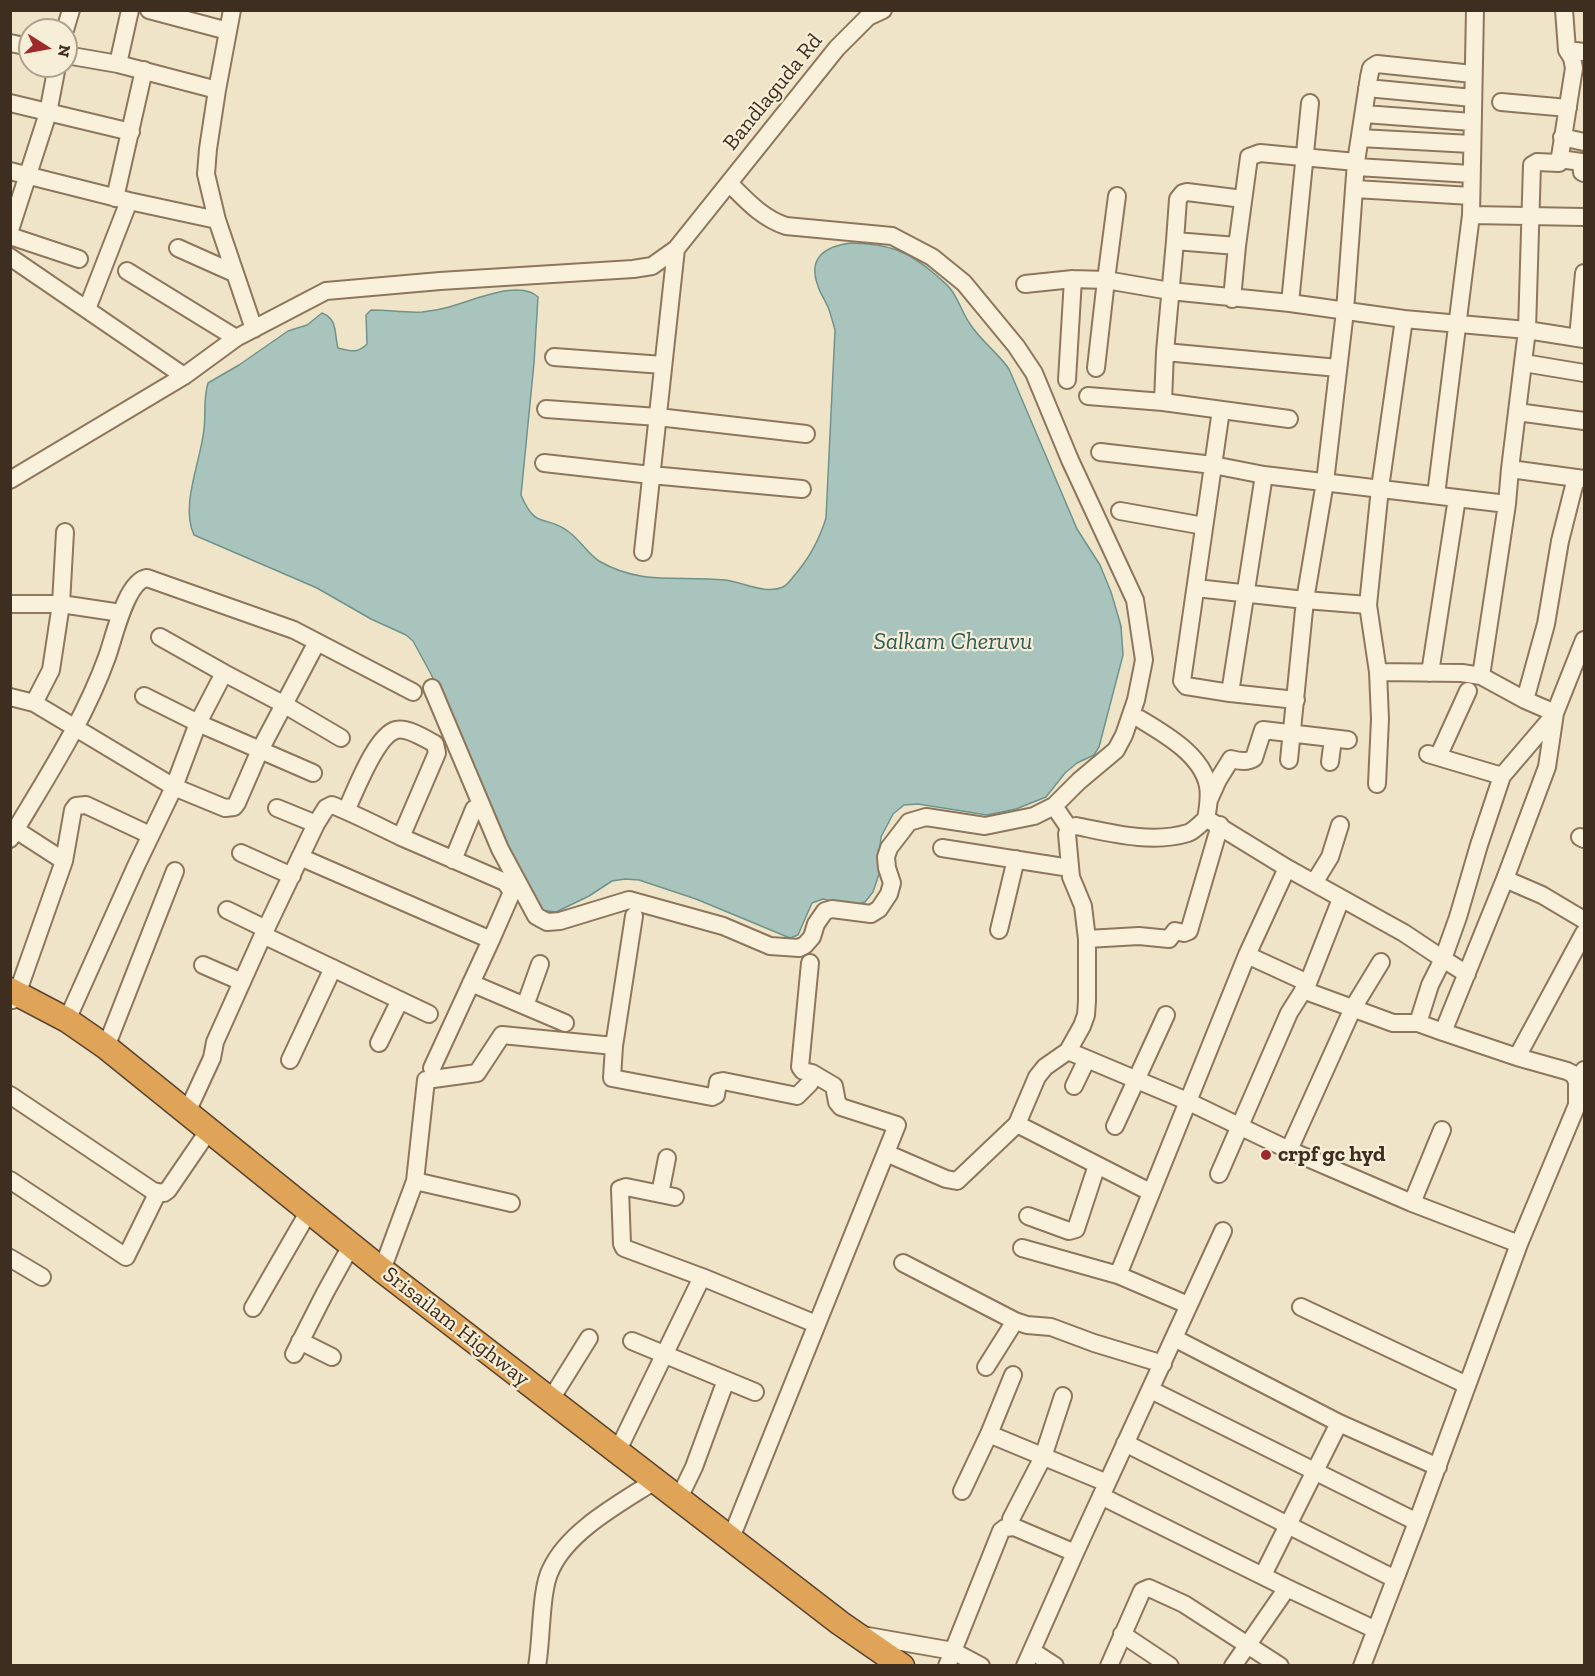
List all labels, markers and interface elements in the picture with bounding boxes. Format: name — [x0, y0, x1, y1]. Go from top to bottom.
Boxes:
north arrow — [18, 18, 78, 78]
street label: Bandlaguda Rd — [718, 28, 828, 156]
text: N — [54, 43, 75, 59]
water label: Salkam Cheruvu — [873, 628, 1033, 656]
place label: crpf gc hyd — [1278, 1142, 1385, 1168]
marker: crpf gc hyd — [1259, 1148, 1273, 1162]
street label: Srisailam Highway — [377, 1261, 535, 1393]

